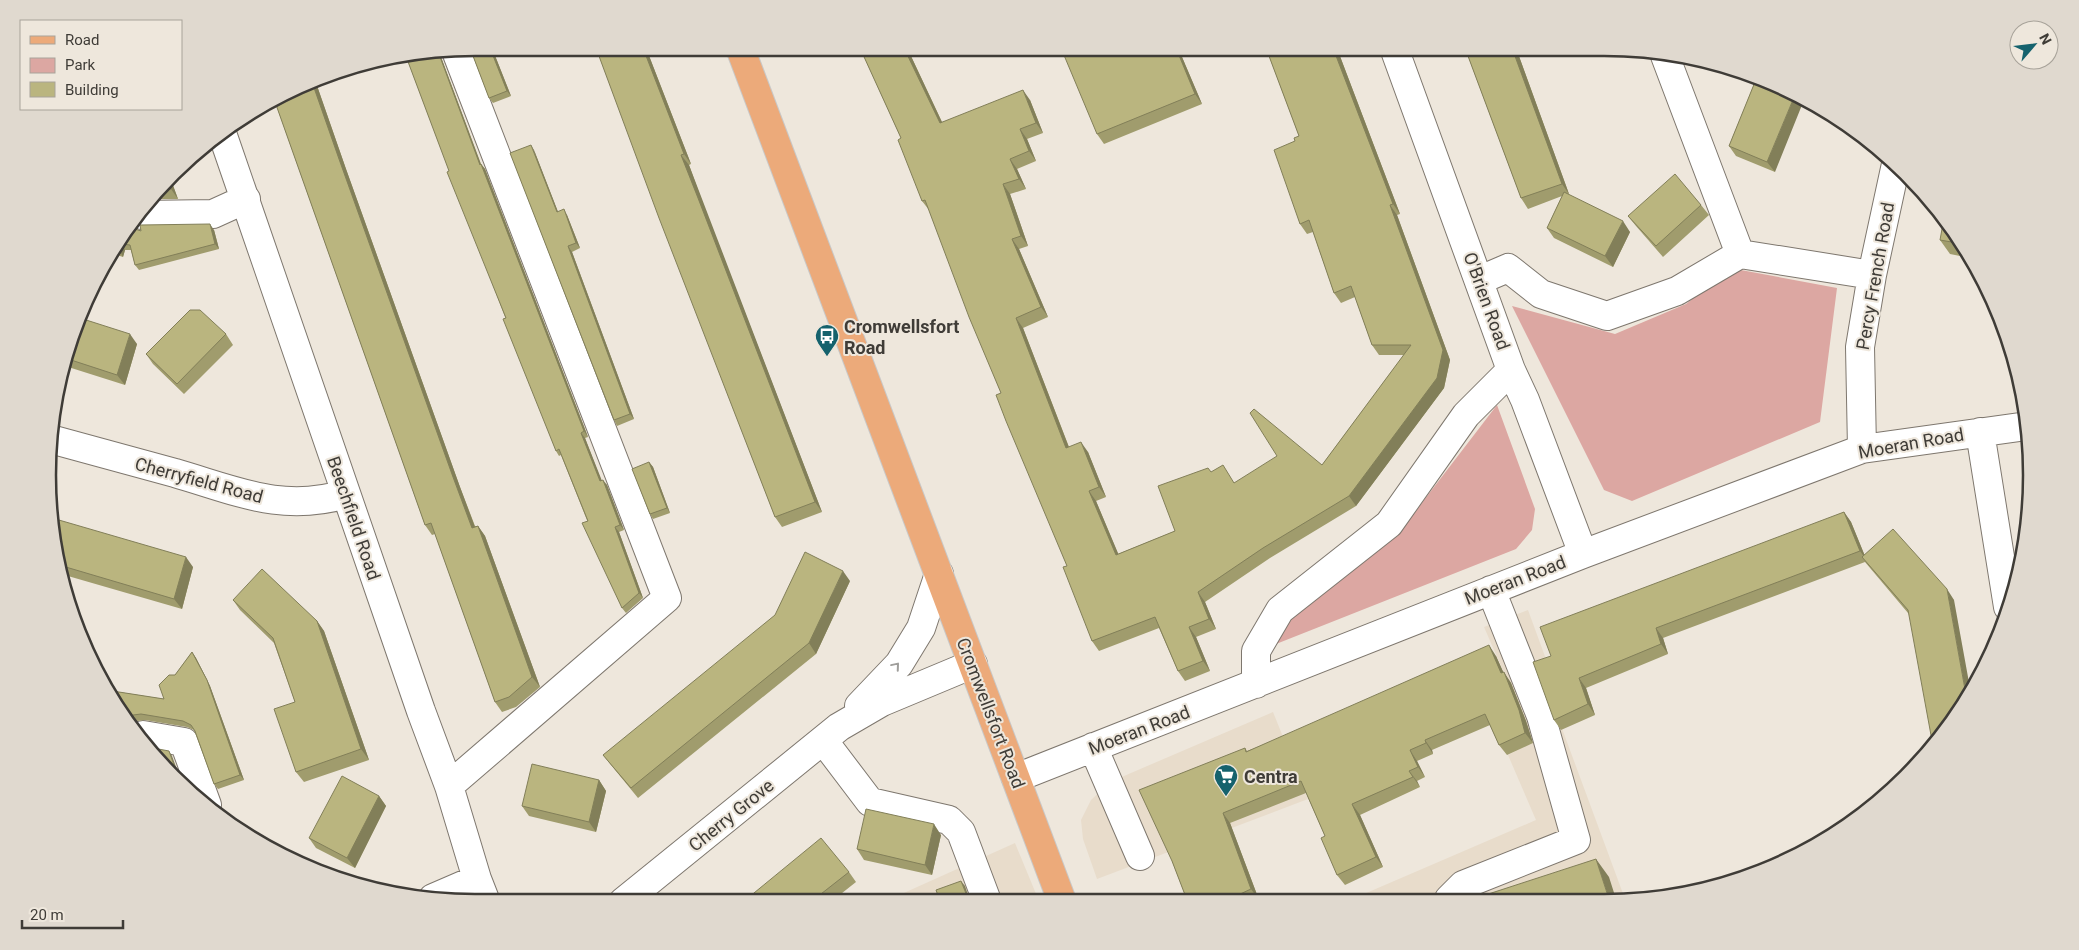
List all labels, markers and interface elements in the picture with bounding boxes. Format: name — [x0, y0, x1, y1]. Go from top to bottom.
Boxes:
legend — [20, 20, 182, 110]
north arrow — [2009, 20, 2059, 70]
text: Road — [65, 31, 99, 49]
text: N — [2036, 31, 2055, 47]
text: Park — [65, 56, 96, 74]
text: Building — [65, 81, 119, 99]
street label: Percy French Road — [1852, 201, 1898, 351]
street label: O'Brien Road — [1460, 249, 1514, 353]
place label: Cromwellsfort Road — [844, 316, 959, 358]
bus stop icon: Cromwellsfort Road — [814, 323, 840, 357]
street label: Moeran Road — [1857, 423, 1965, 463]
street label: Cherryfield Road — [133, 453, 265, 507]
street label: Beechfield Road — [323, 453, 385, 583]
street label: Moeran Road — [1461, 551, 1569, 609]
street label: Cromwellsfort Road — [953, 635, 1029, 791]
one-way arrow — [891, 663, 900, 672]
street label: Moeran Road — [1085, 701, 1193, 759]
supermarket icon: Centra — [1213, 763, 1239, 797]
place label: Centra — [1244, 766, 1298, 787]
street label: Cherry Grove — [684, 774, 778, 856]
scale bar — [22, 898, 124, 930]
text: 20 m — [30, 906, 64, 924]

